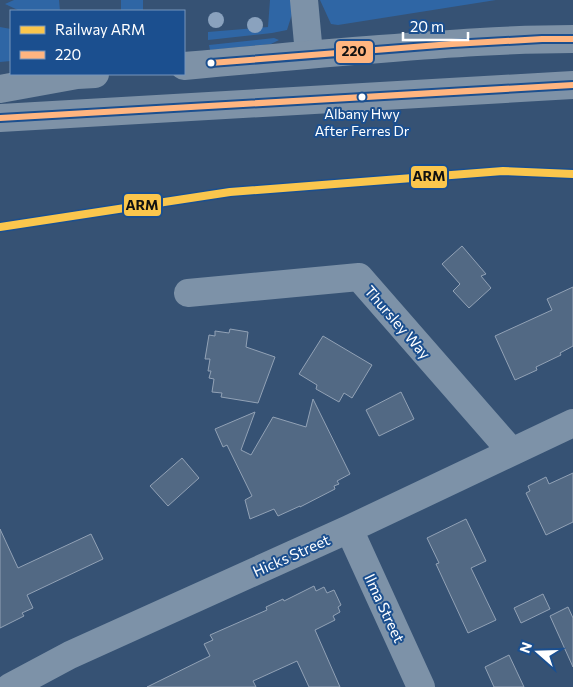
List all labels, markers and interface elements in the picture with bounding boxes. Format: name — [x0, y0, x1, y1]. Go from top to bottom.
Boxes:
legend — [10, 10, 185, 75]
scale bar — [403, 10, 468, 42]
text: 20 m — [410, 17, 444, 35]
text: Railway ARM — [55, 20, 145, 38]
line badge: 220 — [335, 40, 374, 64]
text: 220 — [341, 42, 367, 59]
text: 220 — [55, 45, 81, 63]
unlabelled marker — [206, 58, 216, 68]
marker: Albany Hwy After Ferres Dr — [357, 92, 367, 102]
place label: Albany Hwy After Ferres Dr — [315, 105, 410, 139]
line badge: ARM — [410, 165, 448, 189]
text: ARM — [412, 167, 446, 184]
line badge: ARM — [123, 193, 162, 217]
text: ARM — [125, 196, 159, 213]
street label: Thursley Way — [361, 282, 435, 363]
street label: Hicks Street — [250, 530, 332, 580]
street label: Ilma Street — [361, 571, 409, 645]
north arrow — [513, 627, 563, 677]
text: N — [516, 640, 535, 655]

